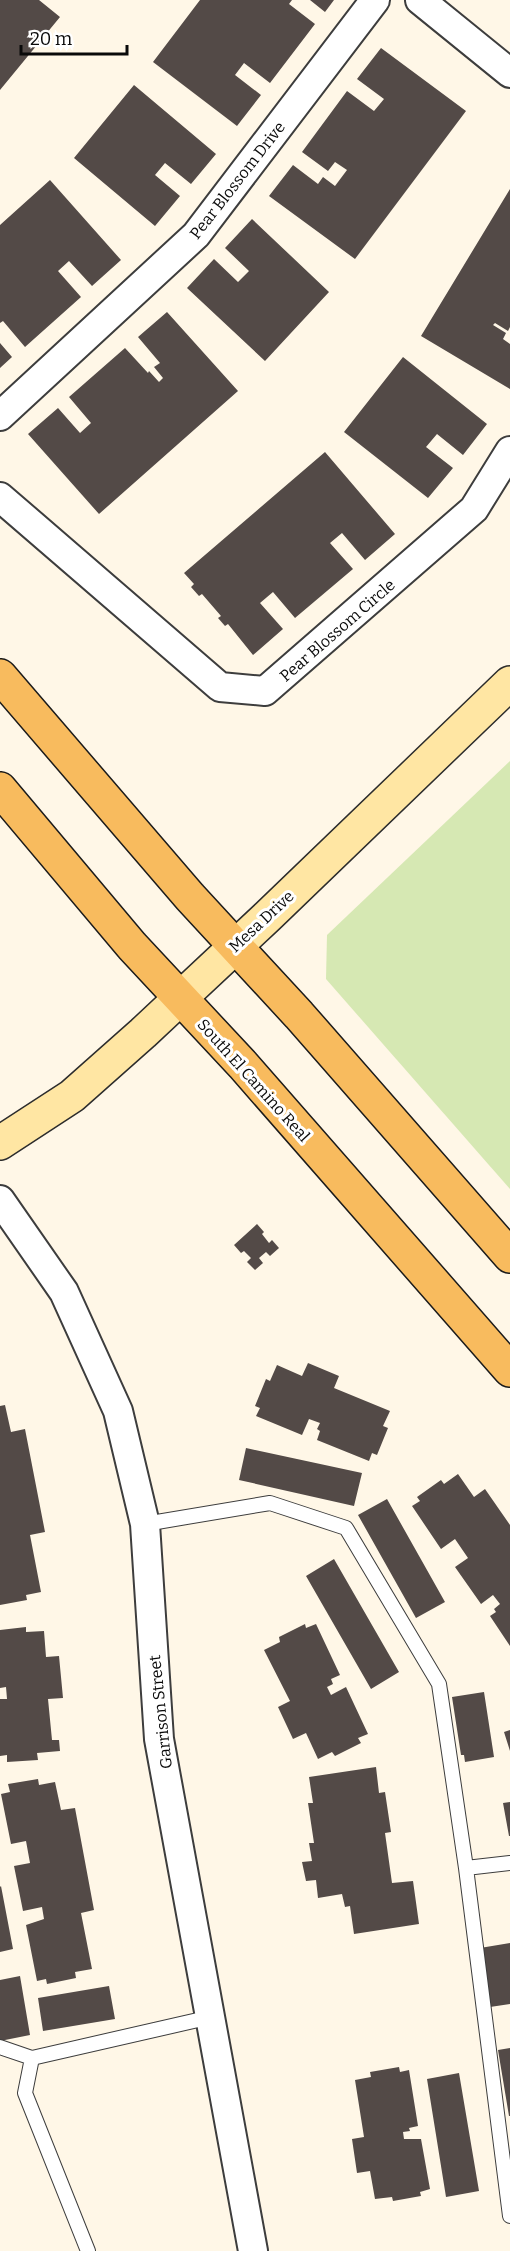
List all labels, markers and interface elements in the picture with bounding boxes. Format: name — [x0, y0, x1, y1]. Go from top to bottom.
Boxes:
scale bar — [21, 18, 128, 56]
text: 20 m — [30, 28, 72, 50]
street label: Pear Blossom Drive — [186, 118, 289, 243]
street label: Pear Blossom Circle — [276, 575, 399, 686]
street label: Mesa Drive — [225, 887, 298, 956]
street label: South El Camino Real — [193, 1015, 314, 1146]
street label: Garrison Street — [145, 1654, 176, 1770]

